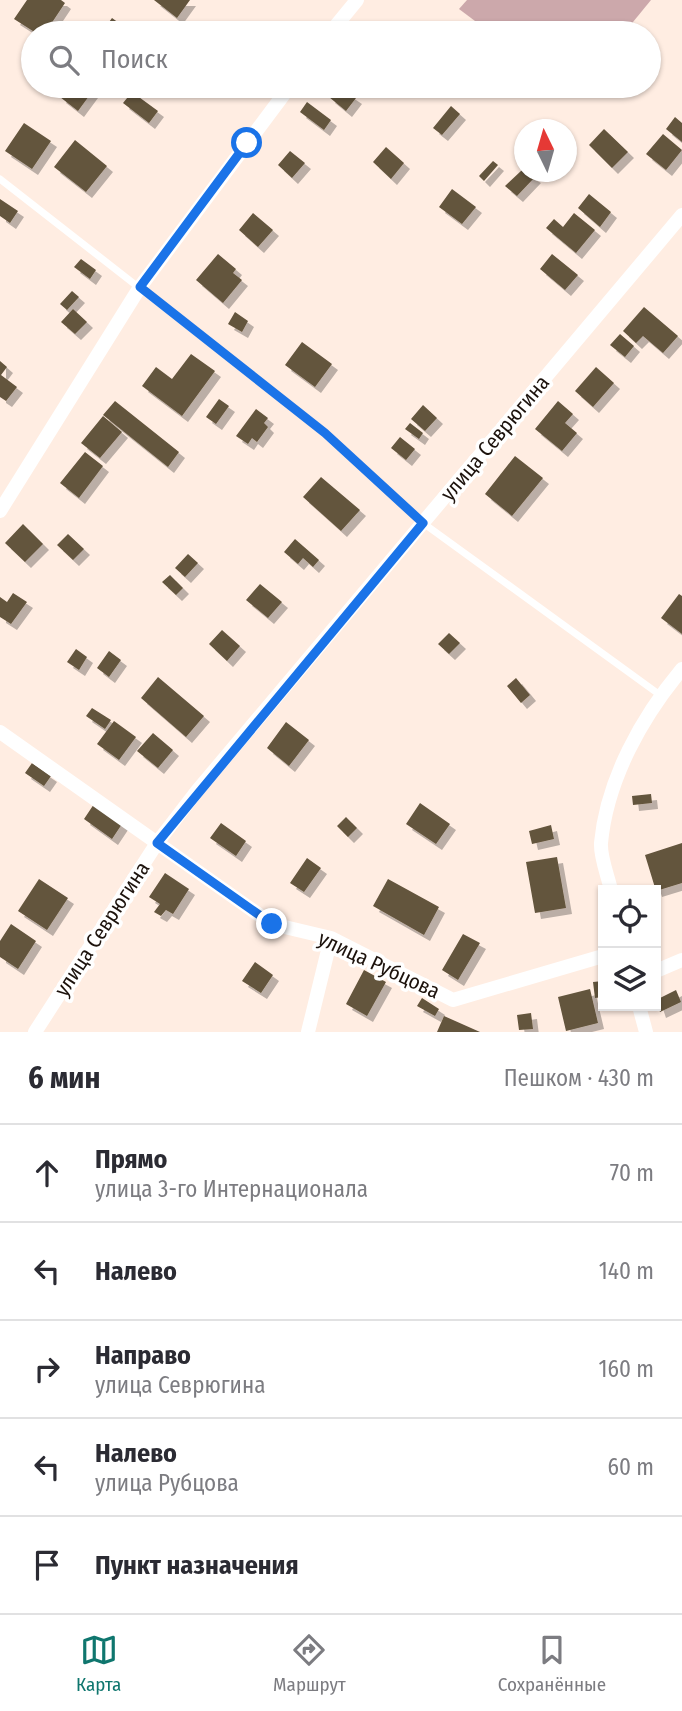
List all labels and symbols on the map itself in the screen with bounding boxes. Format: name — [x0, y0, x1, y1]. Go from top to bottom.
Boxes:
north arrow — [514, 119, 577, 182]
route start — [231, 127, 262, 158]
street label: улица Севрюгина — [435, 370, 555, 506]
street label: улица Севрюгина — [49, 857, 155, 1001]
route end — [256, 908, 287, 939]
street label: улица Рубцова — [314, 925, 444, 1005]

